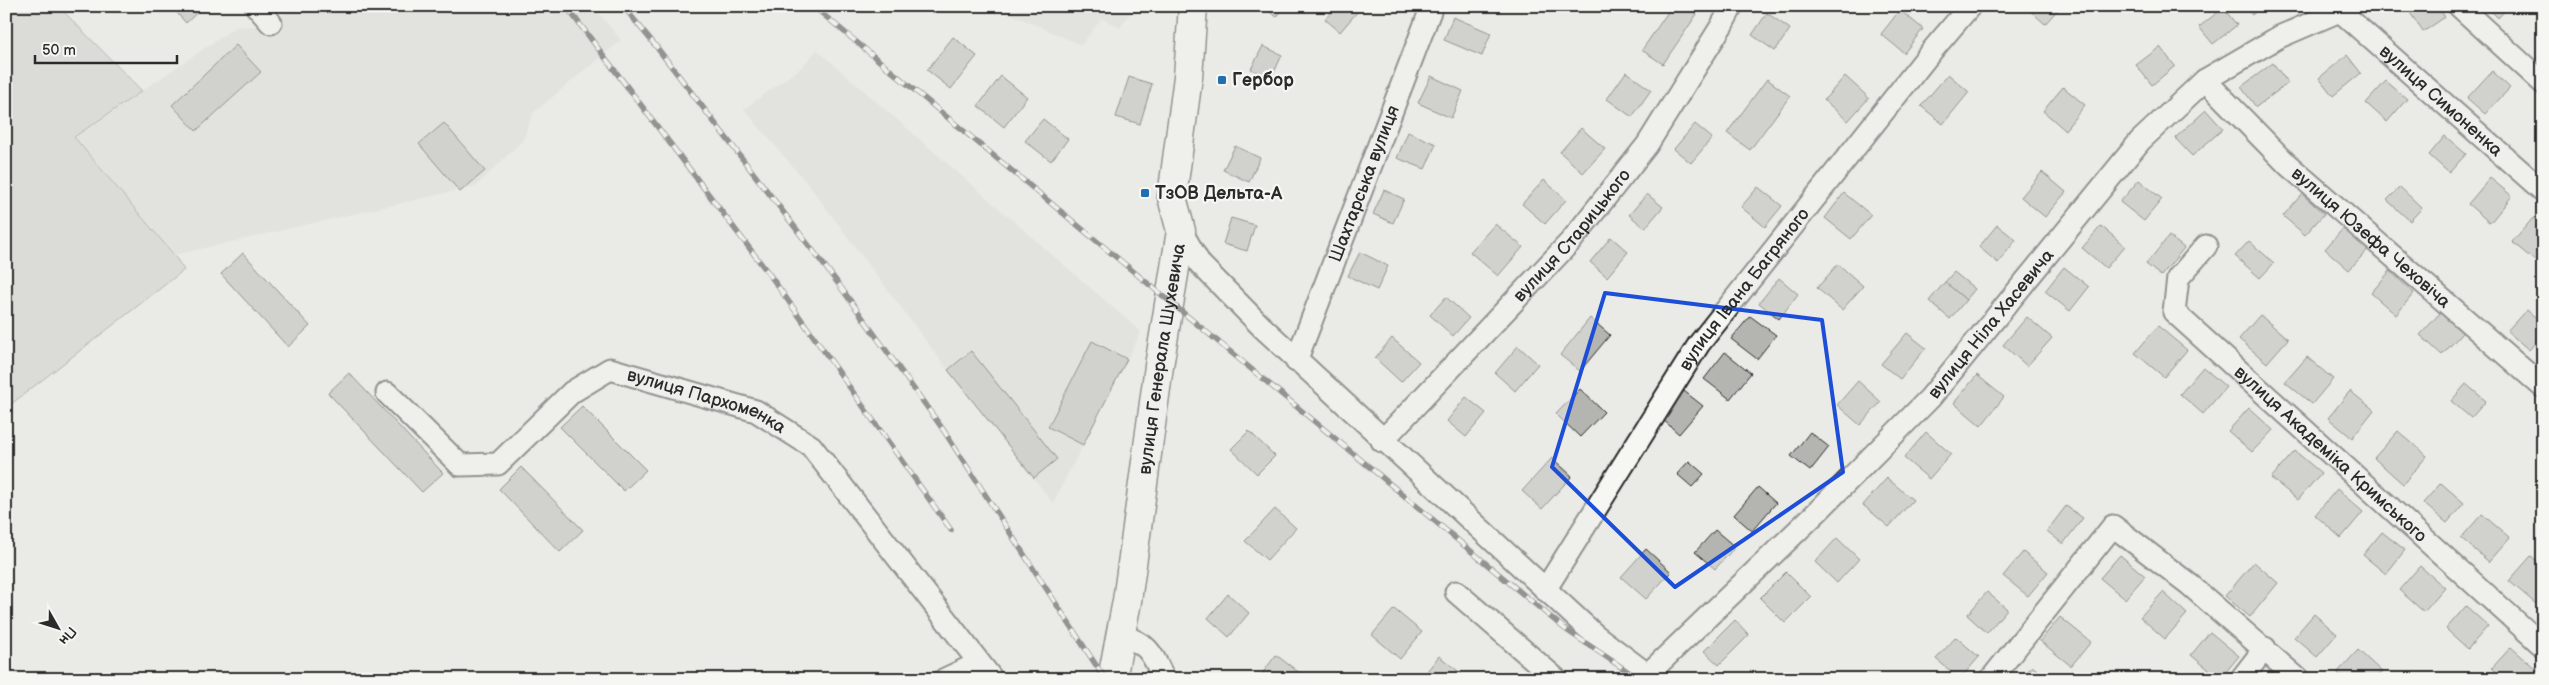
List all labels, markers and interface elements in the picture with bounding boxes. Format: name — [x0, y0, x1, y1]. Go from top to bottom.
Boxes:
scale bar — [35, 32, 178, 64]
text: 50 m — [42, 41, 76, 60]
street label: вулиця Симоненка — [2375, 41, 2507, 161]
place label: Гербор — [1232, 70, 1294, 91]
marker: Гербор — [1216, 74, 1228, 86]
street label: Шахтарська вулиця — [1324, 102, 1404, 265]
street label: вулиця Юзефа Чеховіча — [2287, 163, 2455, 312]
street label: вулиця Старицького — [1509, 165, 1635, 306]
place label: ТзОВ Дельта-А — [1155, 183, 1283, 204]
marker: ТзОВ Дельта-А — [1139, 187, 1151, 199]
street label: вулиця Івана Багряного — [1675, 204, 1814, 374]
street label: вулиця Генерала Шухевича — [1134, 241, 1189, 476]
street label: вулиця Ніла Хасевича — [1923, 245, 2058, 403]
street label: вулиця Академіка Кримського — [2230, 361, 2431, 546]
street label: вулиця Пархоменка — [625, 364, 790, 438]
north arrow — [32, 602, 82, 652]
text: Пн — [55, 623, 80, 648]

